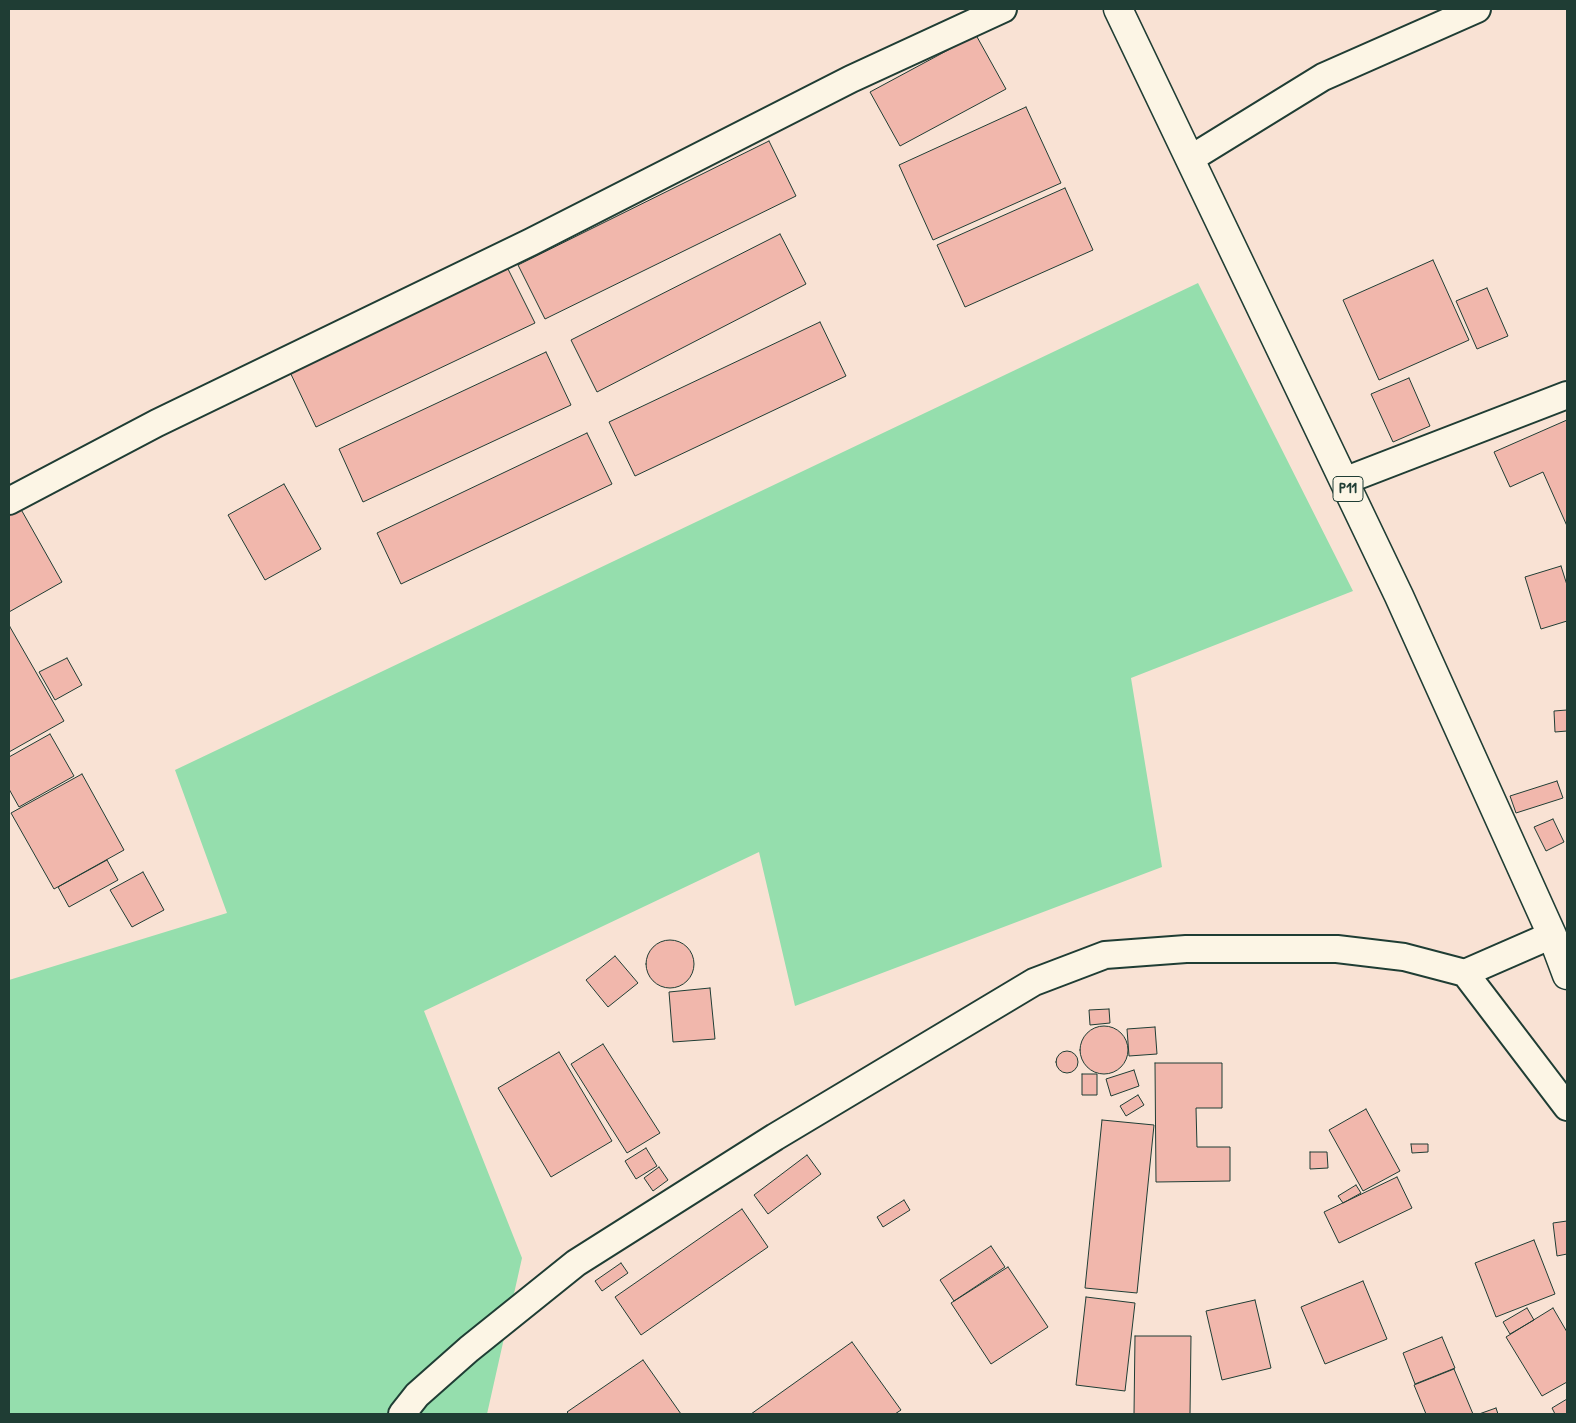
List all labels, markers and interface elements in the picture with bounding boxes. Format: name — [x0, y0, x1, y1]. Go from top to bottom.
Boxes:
road number: P11 — [1333, 476, 1363, 502]

